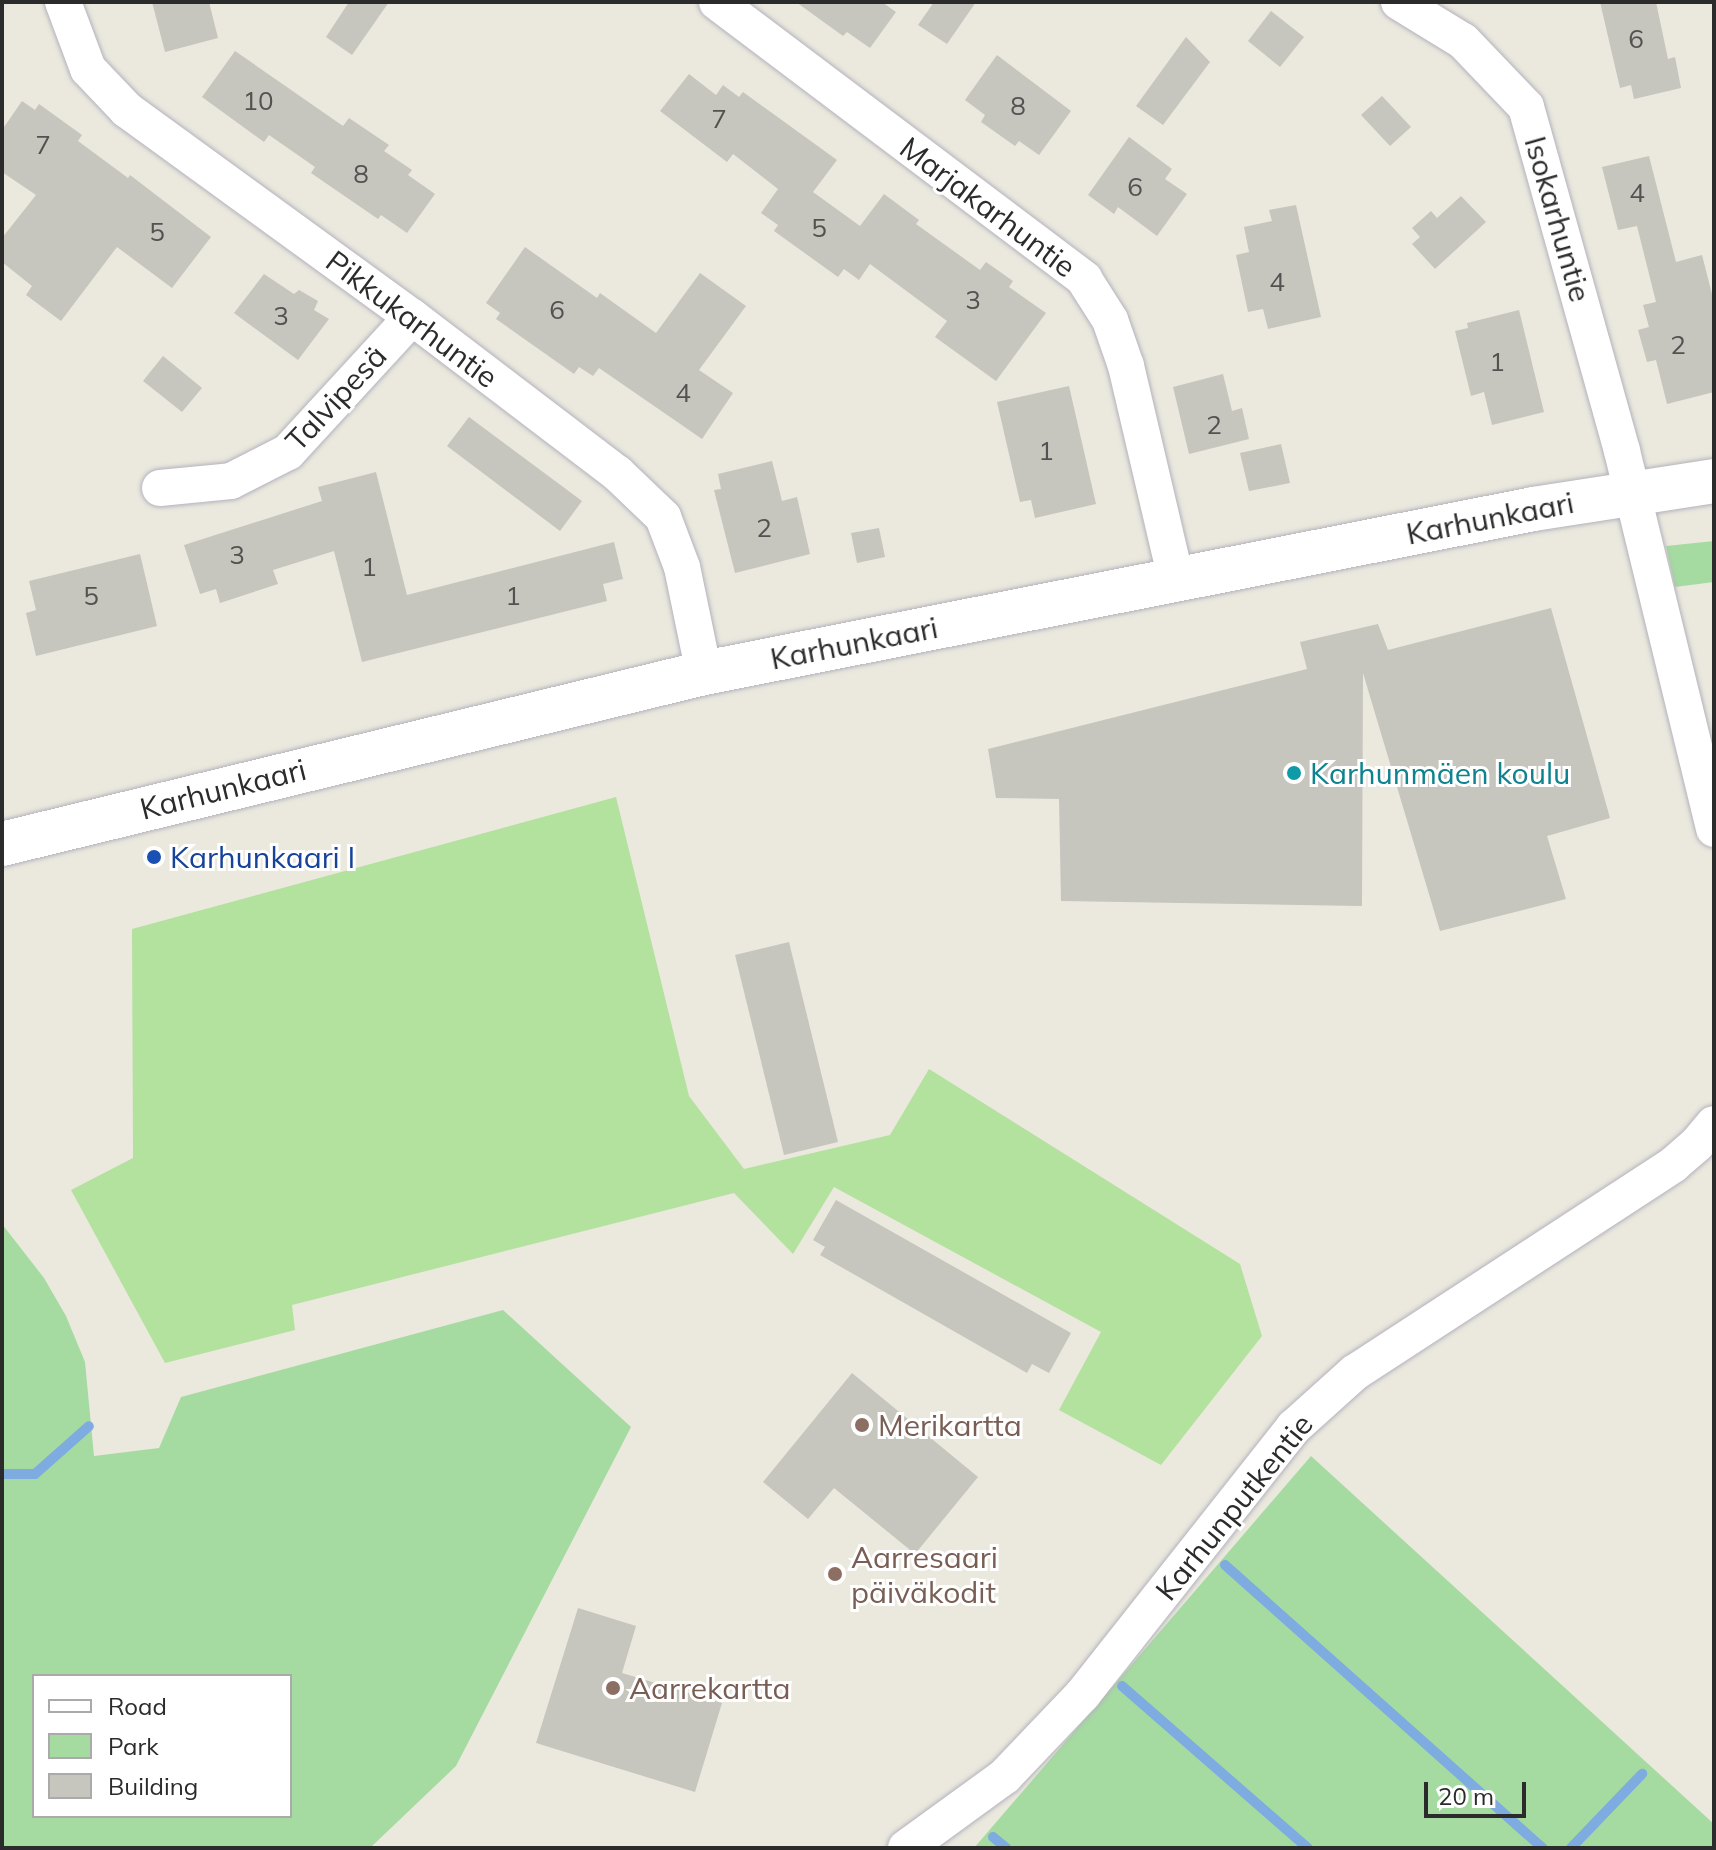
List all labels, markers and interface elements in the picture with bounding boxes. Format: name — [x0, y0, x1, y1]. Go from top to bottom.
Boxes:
house number: 6 — [1628, 23, 1644, 55]
house number: 10 — [242, 85, 274, 117]
house number: 8 — [1010, 90, 1026, 122]
house number: 7 — [711, 103, 727, 135]
house number: 7 — [35, 129, 51, 161]
street label: Marjakarhuntie — [893, 129, 1083, 285]
street label: Isokarhuntie — [1517, 132, 1599, 306]
house number: 8 — [353, 158, 369, 190]
house number: 6 — [1127, 171, 1143, 203]
house number: 4 — [1629, 177, 1645, 209]
house number: 5 — [811, 212, 827, 244]
house number: 5 — [149, 216, 165, 248]
street label: Pikkukarhuntie — [319, 243, 505, 395]
house number: 4 — [1269, 266, 1285, 298]
house number: 3 — [965, 284, 981, 316]
house number: 6 — [549, 294, 565, 326]
house number: 3 — [273, 300, 289, 332]
house number: 2 — [1670, 329, 1686, 361]
street label: Talvipesä — [278, 338, 394, 458]
house number: 1 — [1489, 346, 1505, 378]
house number: 4 — [675, 377, 691, 409]
house number: 2 — [1206, 409, 1222, 441]
house number: 1 — [1038, 435, 1054, 467]
street label: Karhunkaari — [1403, 484, 1577, 552]
house number: 2 — [756, 512, 772, 544]
house number: 3 — [229, 539, 245, 571]
house number: 1 — [361, 551, 377, 583]
house number: 5 — [83, 580, 99, 612]
house number: 1 — [505, 580, 521, 612]
street label: Karhunkaari — [767, 609, 941, 677]
street label: Karhunkaari — [136, 751, 310, 827]
place label: Karhunmäen koulu — [1310, 755, 1570, 791]
marker: Karhunmäen koulu — [1285, 764, 1303, 782]
place label: Karhunkaari I — [170, 839, 355, 875]
marker: Karhunkaari I — [145, 848, 163, 866]
place label: Merikartta — [878, 1407, 1022, 1443]
street label: Karhunputkentie — [1148, 1407, 1320, 1607]
marker: Merikartta — [853, 1416, 871, 1434]
place label: Aarresaari päiväkodit — [851, 1539, 998, 1610]
marker: Aarresaari päiväkodit — [826, 1565, 844, 1583]
place label: Aarrekartta — [629, 1670, 791, 1706]
legend — [32, 1674, 292, 1818]
marker: Aarrekartta — [604, 1679, 622, 1697]
text: Road — [108, 1691, 167, 1721]
text: Park — [108, 1731, 159, 1761]
scale bar — [1428, 1766, 1530, 1816]
text: Building — [108, 1771, 198, 1801]
text: 20 m — [1438, 1781, 1494, 1811]

